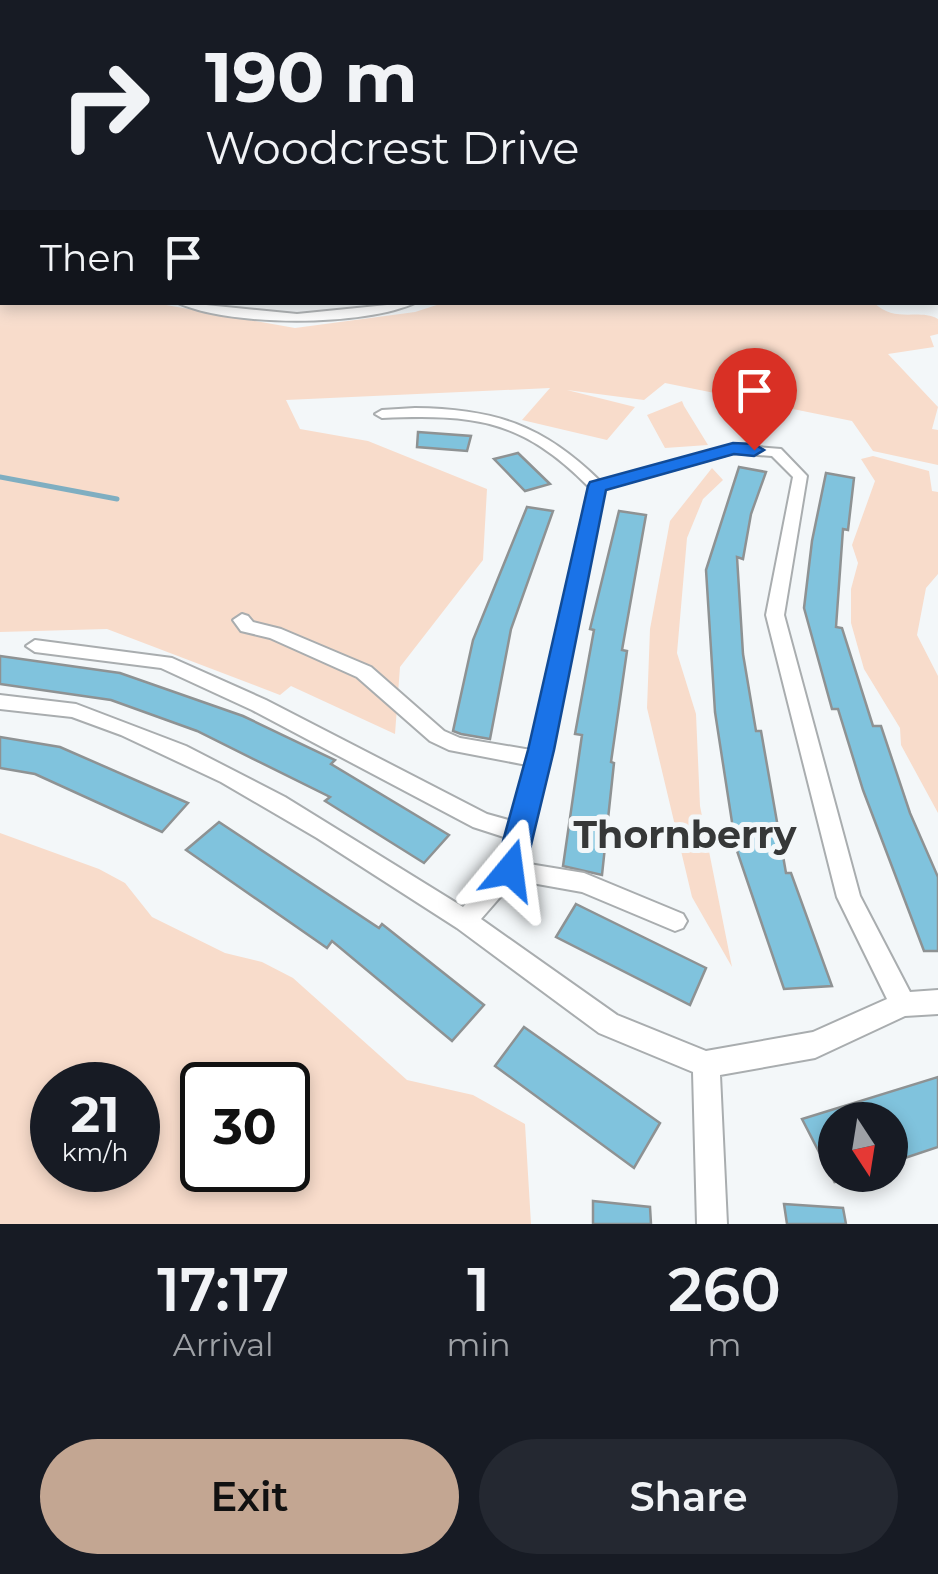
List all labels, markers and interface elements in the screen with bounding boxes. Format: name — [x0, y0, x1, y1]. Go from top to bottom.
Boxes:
text: 190 m — [205, 34, 418, 120]
icon: right — [40, 40, 170, 170]
text: Woodcrest Drive — [205, 120, 579, 175]
icon: arrive — [156, 230, 211, 285]
text: Then — [40, 234, 136, 281]
pin — [712, 348, 797, 451]
icon: arrive — [727, 363, 782, 418]
district label: Thornberry — [574, 811, 798, 858]
position arrow — [458, 818, 562, 922]
speed limit sign: 30 — [180, 1062, 310, 1192]
text: 21 — [70, 1084, 120, 1145]
north arrow — [818, 1102, 908, 1192]
map controls — [818, 1102, 908, 1192]
text: km/h — [62, 1137, 128, 1167]
text: 17:17 — [157, 1253, 289, 1326]
text: 1 — [467, 1253, 490, 1326]
text: 260 — [668, 1253, 781, 1326]
text: Arrival — [173, 1325, 274, 1364]
text: min — [447, 1325, 511, 1364]
text: m — [707, 1325, 741, 1364]
button: Exit — [40, 1439, 459, 1554]
button: Share — [479, 1439, 898, 1554]

